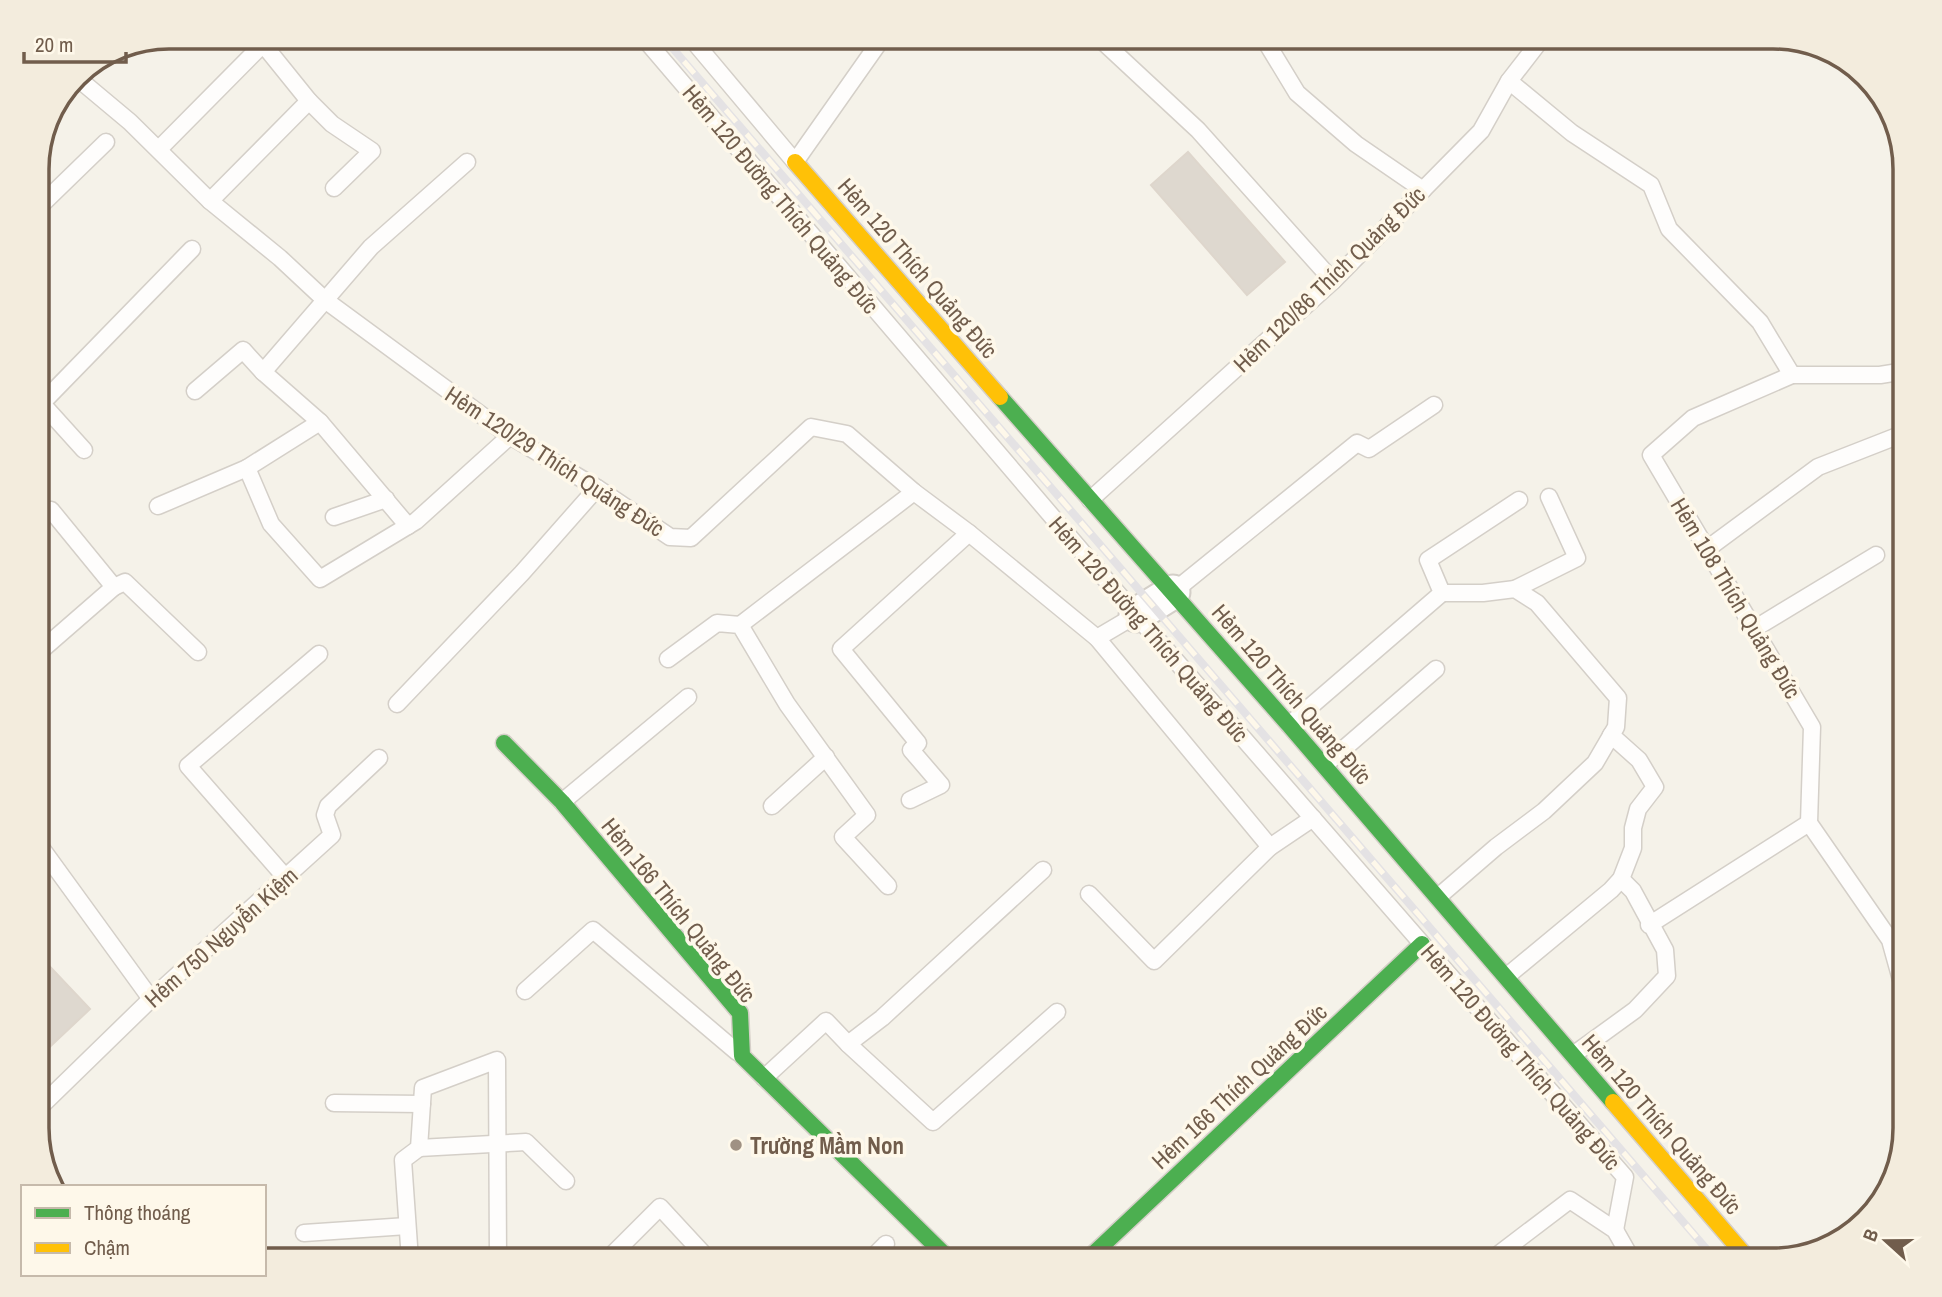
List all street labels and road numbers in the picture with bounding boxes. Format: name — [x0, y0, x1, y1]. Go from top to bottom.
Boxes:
street label: Hẻm 120 Đường Thích Quảng Đức — [676, 78, 886, 320]
street label: Hẻm 120 Thích Quảng Đức — [831, 171, 1005, 365]
street label: Hẻm 120/86 Thích Quảng Đức — [1226, 179, 1432, 379]
street label: Hẻm 120/29 Thích Quảng Đức — [439, 378, 671, 544]
street label: Hẻm 108 Thích Quảng Đức — [1664, 492, 1808, 704]
street label: Hẻm 120 Đường Thích Quảng Đức — [1042, 509, 1256, 749]
street label: Hẻm 120 Thích Quảng Đức — [1205, 597, 1379, 791]
street label: Hẻm 166 Thích Quảng Đức — [595, 811, 763, 1009]
street label: Hẻm 750 Nguyễn Kiệm — [138, 860, 304, 1014]
street label: Hẻm 120 Đường Thích Quảng Đức — [1414, 937, 1628, 1177]
street label: Hẻm 166 Thích Quảng Đức — [1145, 996, 1333, 1176]
street label: Hẻm 120 Thích Quảng Đức — [1575, 1027, 1749, 1221]

